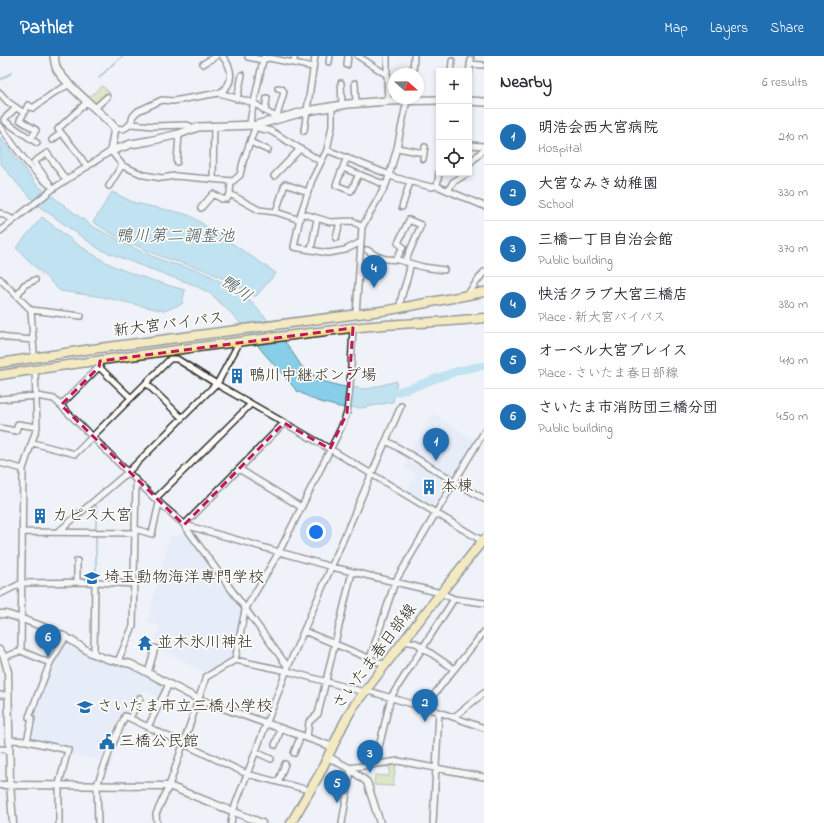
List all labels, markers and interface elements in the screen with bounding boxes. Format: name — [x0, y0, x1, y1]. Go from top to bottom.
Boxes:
text: Pathlet — [20, 15, 74, 42]
text: Map — [664, 18, 688, 39]
text: Layers — [710, 18, 748, 39]
text: Share — [770, 18, 804, 39]
north arrow — [388, 68, 424, 104]
map controls — [436, 68, 472, 176]
button: + — [436, 68, 472, 104]
text: Nearby — [500, 70, 552, 95]
text: 6 results — [762, 73, 808, 92]
button: − — [436, 104, 472, 140]
text: 明浩会西大宮病院 — [538, 117, 658, 139]
text: 1 — [511, 127, 515, 146]
text: 210 m — [778, 127, 808, 146]
text: Hospital — [538, 139, 582, 158]
button: locate — [436, 140, 472, 176]
text: 大宮なみき幼稚園 — [538, 173, 658, 195]
text: 2 — [510, 183, 516, 202]
text: 330 m — [778, 183, 808, 202]
text: School — [538, 195, 574, 214]
water label: 鴨川第二調整池 — [116, 224, 235, 249]
text: 三橋一丁目自治会館 — [538, 229, 673, 251]
text: 3 — [510, 239, 516, 258]
text: 370 m — [778, 239, 808, 258]
text: Public building — [538, 251, 613, 270]
pin: 4 — [361, 255, 387, 288]
water label: 鴨川 — [215, 269, 257, 309]
text: 快活クラブ大宮三橋店 — [538, 284, 688, 306]
text: 4 — [510, 295, 516, 314]
text: 380 m — [779, 295, 808, 314]
street label: 新大宮バイパス — [112, 306, 226, 344]
text: Place · 新大宮バイパス — [538, 308, 666, 327]
text: オーベル大宮プレイス — [538, 340, 687, 362]
text: 5 — [509, 351, 517, 370]
text: 410 m — [780, 351, 808, 370]
place label: 鴨川中継ポンプ場 — [249, 364, 377, 388]
text: Place · さいたま春日部線 — [538, 364, 678, 383]
building icon: 鴨川中継ポンプ場 — [228, 367, 246, 385]
text: さいたま市消防団三橋分団 — [538, 397, 718, 419]
text: 6 — [510, 407, 516, 426]
text: 450 m — [776, 407, 808, 426]
text: Public building — [538, 419, 613, 438]
pin: 1 — [423, 428, 449, 461]
place label: 本棟 — [441, 475, 473, 499]
building icon: 本棟 — [420, 478, 438, 496]
place label: カピス大宮 — [52, 504, 132, 528]
building icon: カピス大宮 — [31, 507, 49, 525]
your location — [306, 522, 326, 542]
place label: 埼玉動物海洋専門学校 — [104, 566, 264, 590]
school or university icon: 埼玉動物海洋専門学校 — [83, 569, 101, 587]
street label: さいたま春日部線 — [327, 599, 423, 715]
pin: 6 — [35, 624, 61, 657]
place label: 並木氷川神社 — [157, 631, 253, 655]
temple icon: 並木氷川神社 — [136, 634, 154, 652]
pin: 2 — [412, 689, 438, 722]
place label: さいたま市立三橋小学校 — [97, 695, 272, 719]
school or university icon: さいたま市立三橋小学校 — [76, 698, 94, 716]
place label: 三橋公民館 — [119, 730, 199, 754]
public building icon: 三橋公民館 — [98, 733, 116, 751]
pin: 3 — [357, 740, 383, 773]
pin: 5 — [324, 770, 350, 803]

